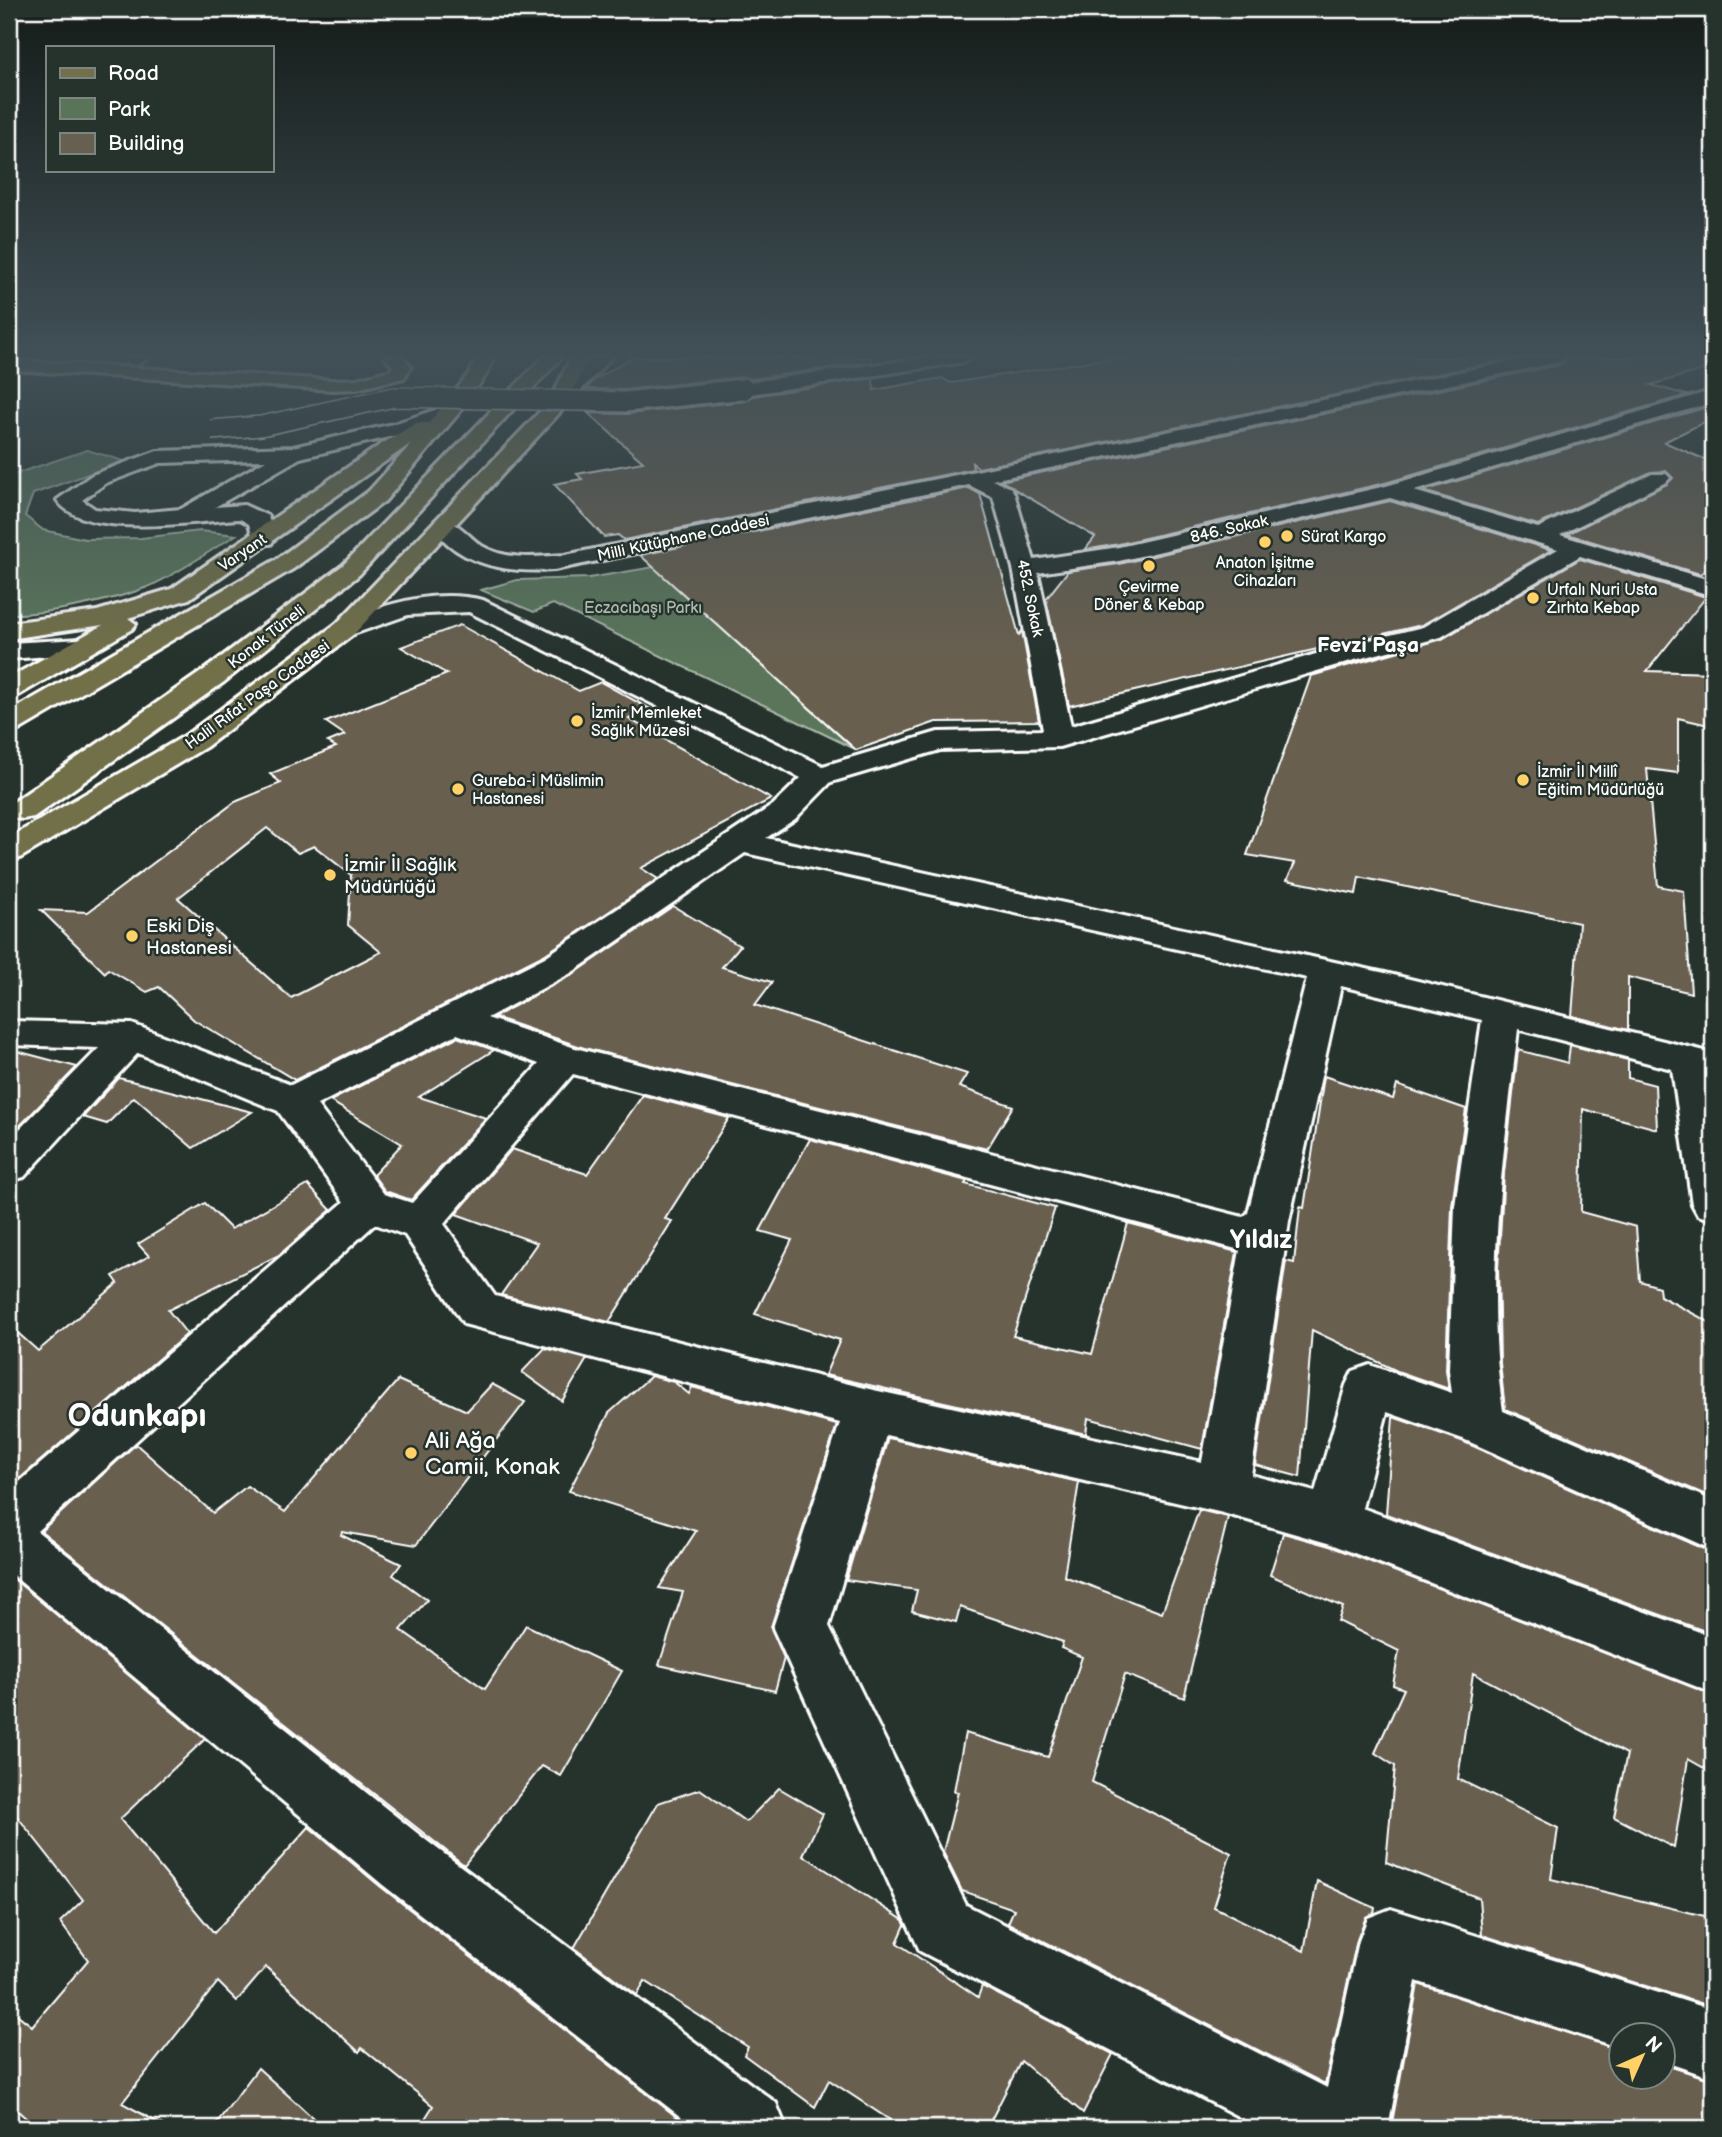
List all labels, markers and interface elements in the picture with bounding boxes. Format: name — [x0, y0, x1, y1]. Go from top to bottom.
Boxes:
legend — [46, 46, 273, 172]
text: Road — [108, 61, 159, 86]
text: Park — [108, 97, 151, 122]
text: Building — [108, 131, 184, 156]
street label: Milli Kütüphane Caddesi — [595, 511, 771, 566]
street label: 846. Sokak — [1189, 511, 1270, 548]
marker: Sürat Kargo — [1279, 528, 1295, 544]
place label: Sürat Kargo — [1301, 528, 1386, 547]
street label: Varyant — [215, 530, 271, 576]
marker: Anaton İşitme Cihazları — [1257, 534, 1273, 550]
place label: Anaton İşitme Cihazları — [1216, 552, 1315, 591]
street label: 452. Sokak — [1012, 558, 1047, 639]
marker: Çevirme Döner & Kebap — [1141, 558, 1157, 574]
place label: Çevirme Döner & Kebap — [1094, 578, 1204, 615]
place label: Urfalı Nuri Usta Zırhta Kebap — [1546, 581, 1657, 618]
marker: Urfalı Nuri Usta Zırhta Kebap — [1525, 590, 1541, 606]
park label: Eczacıbaşı Parkı — [584, 599, 702, 618]
street label: Konak Tüneli — [225, 601, 309, 673]
district label: Fevzi Paşa — [1317, 633, 1419, 658]
street label: Halil Rıfat Paşa Caddesi — [182, 637, 334, 754]
place label: İzmir Memleket Sağlık Müzesi — [591, 702, 702, 741]
marker: İzmir Memleket Sağlık Müzesi — [569, 713, 585, 729]
place label: İzmir İl Millî Eğitim Müdürlüğü — [1537, 761, 1664, 800]
place label: Gureba-i Müslimin Hastanesi — [472, 772, 604, 809]
marker: İzmir İl Millî Eğitim Müdürlüğü — [1515, 772, 1531, 788]
marker: Gureba-i Müslimin Hastanesi — [450, 781, 466, 797]
place label: İzmir İl Sağlık Müdürlüğü — [344, 854, 457, 899]
marker: İzmir İl Sağlık Müdürlüğü — [322, 867, 338, 883]
place label: Eski Diş Hastanesi — [146, 915, 232, 960]
marker: Eski Diş Hastanesi — [124, 928, 140, 944]
district label: Yıldız — [1230, 1225, 1293, 1256]
district label: Odunkapı — [68, 1397, 206, 1436]
place label: Ali Ağa Camii, Konak — [425, 1427, 560, 1481]
marker: Ali Ağa Camii, Konak — [403, 1445, 419, 1461]
north arrow — [1606, 2022, 1676, 2092]
text: N — [1640, 2032, 1666, 2058]

